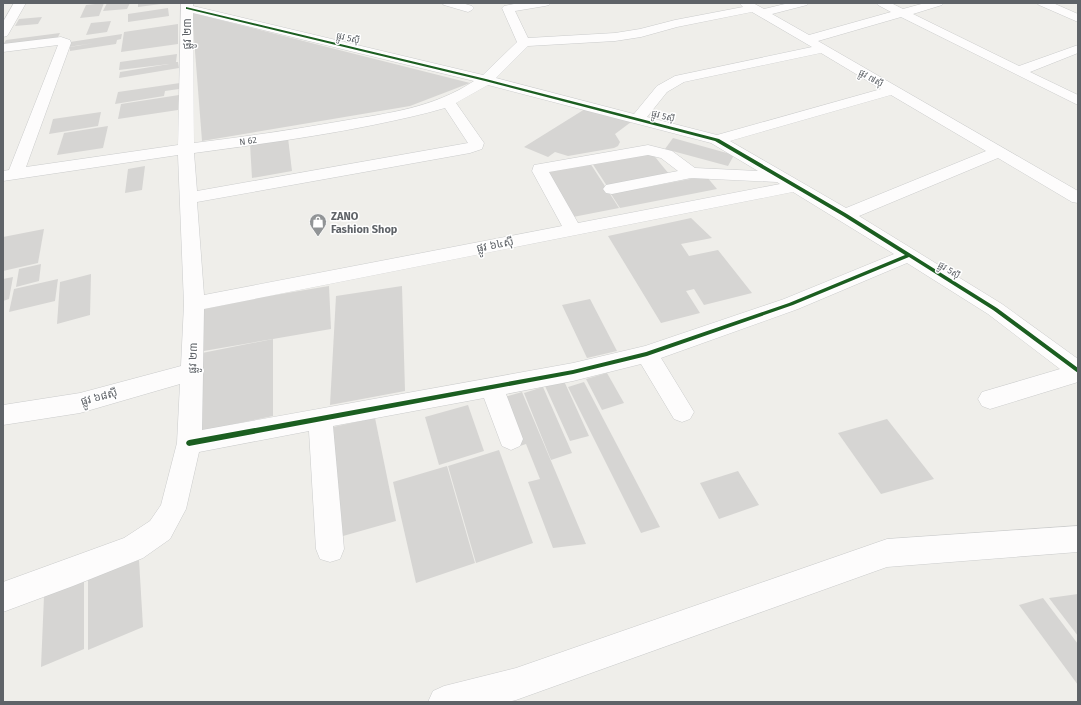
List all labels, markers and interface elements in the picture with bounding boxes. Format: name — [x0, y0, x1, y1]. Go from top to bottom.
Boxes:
street label: ផ្លូវ ២៣ — [181, 18, 197, 50]
street label: ផ្លូវ 5ស៊ី — [335, 30, 361, 48]
street label: ផ្លូវ ៧ស៊ី — [856, 66, 885, 91]
street label: ផ្លូវ 5ស៊ី — [649, 107, 676, 126]
street label: N 62 — [239, 135, 257, 147]
place label: ZANO Fashion Shop — [331, 210, 398, 236]
shop icon: ZANO Fashion Shop — [308, 212, 328, 237]
street label: ផ្លូវ ៦៤ស៊ី — [475, 234, 515, 258]
street label: ផ្លូវ 5ស៊ី — [935, 259, 962, 283]
street label: ផ្លូវ ២៣ — [186, 342, 203, 374]
street label: ផ្លូវ ៦៨ស៊ី — [79, 385, 120, 411]

